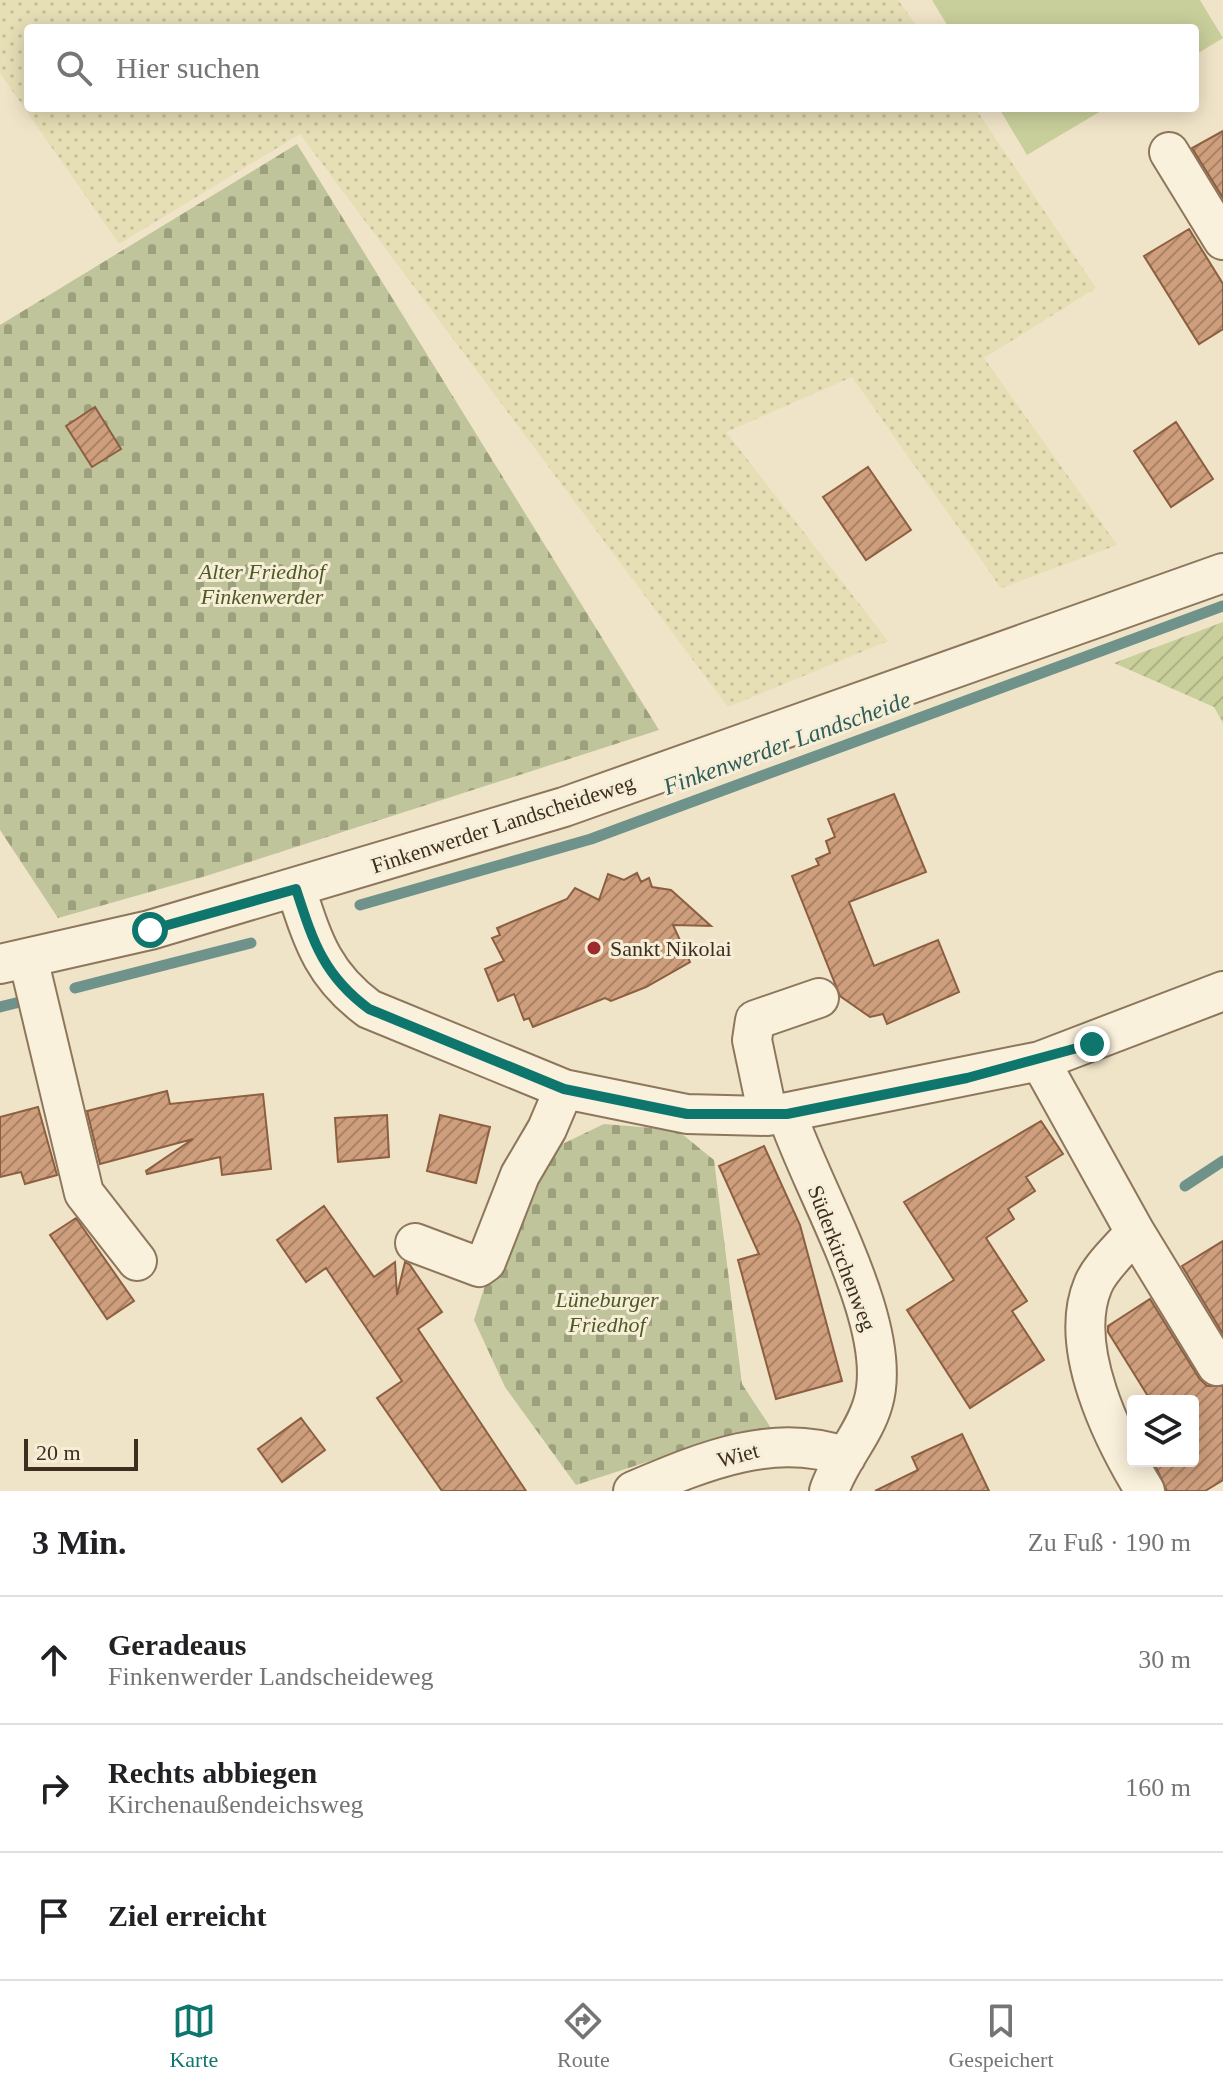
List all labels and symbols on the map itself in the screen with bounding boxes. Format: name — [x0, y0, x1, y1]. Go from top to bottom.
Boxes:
park label: Alter Friedhof Finkenwerder — [197, 559, 328, 609]
water label: Finkenwerder Landscheide — [659, 686, 914, 800]
street label: Finkenwerder Landscheideweg — [368, 770, 638, 878]
route start — [132, 912, 168, 948]
place label: Sankt Nikolai — [610, 936, 732, 961]
marker: Sankt Nikolai — [585, 939, 603, 957]
route end — [1074, 1026, 1110, 1062]
street label: Süderkirchenweg — [803, 1182, 881, 1334]
park label: Lüneburger Friedhof — [554, 1287, 659, 1337]
scale bar — [24, 1435, 138, 1471]
street label: Wiet — [715, 1438, 761, 1472]

